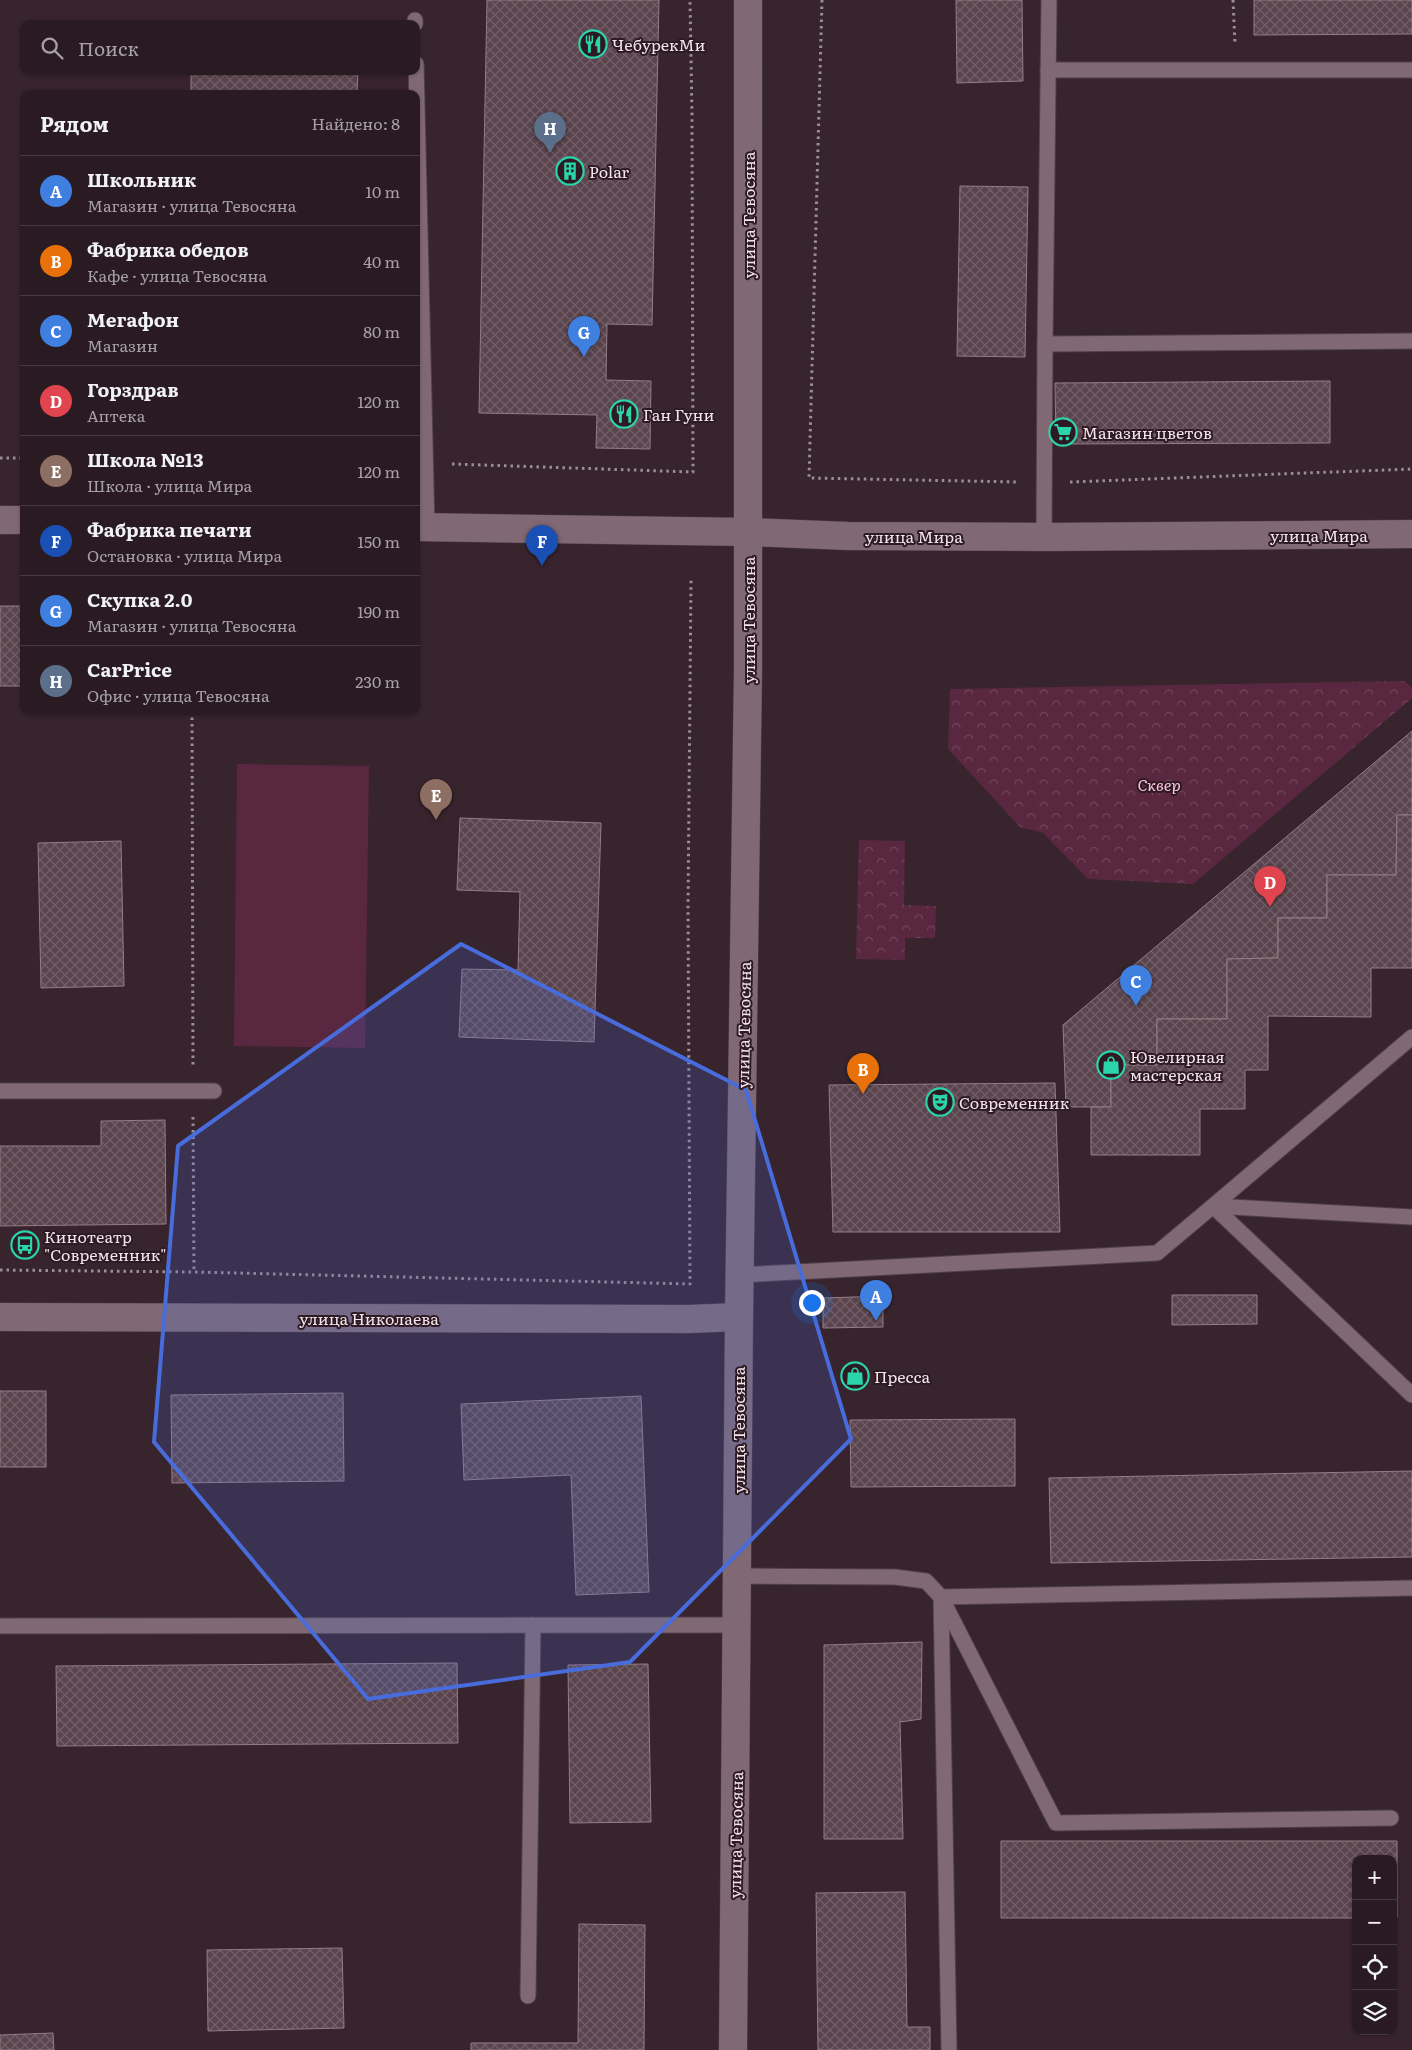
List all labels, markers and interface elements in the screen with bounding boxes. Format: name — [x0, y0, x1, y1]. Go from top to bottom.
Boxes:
search box — [20, 20, 420, 75]
restaurant icon: ЧебурекМи — [578, 29, 608, 59]
place label: ЧебурекМи — [612, 32, 706, 56]
icon: search — [38, 34, 66, 62]
text: Поиск — [78, 34, 139, 62]
text: Рядом — [40, 107, 109, 138]
text: Найдено: 8 — [312, 111, 400, 135]
pin: H — [534, 112, 566, 153]
street label: улица Тевосяна — [736, 151, 760, 278]
building icon: Polar — [555, 156, 585, 186]
place label: Polar — [589, 159, 630, 183]
text: Школьник — [87, 165, 196, 193]
text: A — [50, 179, 62, 203]
text: 10 m — [366, 179, 400, 203]
text: Магазин · улица Тевосяна — [87, 193, 296, 217]
text: Фабрика обедов — [87, 235, 249, 263]
text: B — [50, 249, 62, 273]
text: 40 m — [363, 249, 400, 273]
text: Кафе · улица Тевосяна — [87, 263, 267, 287]
text: Мегафон — [87, 305, 179, 333]
pin: G — [568, 316, 600, 357]
text: C — [50, 319, 62, 343]
text: 80 m — [363, 319, 400, 343]
text: Магазин — [87, 333, 158, 357]
text: Горздрав — [87, 375, 179, 403]
text: D — [50, 389, 62, 413]
text: 120 m — [357, 389, 400, 413]
restaurant icon: Ган Гуни — [609, 399, 639, 429]
place label: Ган Гуни — [643, 402, 714, 426]
text: Аптека — [87, 403, 145, 427]
supermarket icon: Магазин цветов — [1048, 417, 1078, 447]
place label: Магазин цветов — [1082, 420, 1212, 444]
text: Школа №13 — [87, 445, 204, 473]
text: E — [51, 459, 61, 483]
text: 120 m — [357, 459, 400, 483]
text: Школа · улица Мира — [87, 473, 252, 497]
text: Фабрика печати — [87, 515, 252, 543]
street label: улица Мира — [1270, 523, 1368, 547]
street label: улица Мира — [865, 524, 963, 548]
pin: F — [526, 525, 558, 566]
text: F — [51, 529, 61, 553]
text: 150 m — [357, 529, 400, 553]
text: Остановка · улица Мира — [87, 543, 282, 567]
street label: улица Тевосяна — [736, 556, 760, 683]
text: Скупка 2.0 — [87, 585, 192, 613]
text: G — [50, 599, 62, 623]
text: 190 m — [357, 599, 400, 623]
text: Магазин · улица Тевосяна — [87, 613, 296, 637]
text: CarPrice — [87, 655, 172, 683]
text: H — [49, 669, 63, 693]
text: 230 m — [355, 669, 400, 693]
text: Офис · улица Тевосяна — [87, 683, 270, 707]
park label: Сквер — [1137, 772, 1181, 796]
pin: E — [420, 779, 452, 820]
pin: D — [1254, 866, 1286, 907]
street label: улица Тевосяна — [730, 961, 756, 1089]
pin: C — [1120, 965, 1152, 1006]
place label: Ювелирная мастерская — [1130, 1044, 1225, 1086]
shop icon: Ювелирная мастерская — [1096, 1050, 1126, 1080]
pin: B — [847, 1053, 879, 1094]
theatre icon: Современник — [925, 1087, 955, 1117]
place label: Современник — [959, 1090, 1070, 1114]
place label: Кинотеатр "Современник" — [44, 1224, 167, 1266]
bus stop icon: Кинотеатр "Современник" — [10, 1230, 40, 1260]
pin: A — [860, 1280, 892, 1321]
your location — [799, 1290, 825, 1316]
street label: улица Николаева — [299, 1306, 439, 1330]
shop icon: Пресса — [840, 1361, 870, 1391]
place label: Пресса — [874, 1364, 930, 1388]
street label: улица Тевосяна — [726, 1366, 750, 1493]
street label: улица Тевосяна — [722, 1771, 748, 1899]
map controls — [1352, 1855, 1397, 2035]
button: + — [1352, 1855, 1397, 1900]
button: − — [1352, 1900, 1397, 1945]
button: locate — [1352, 1945, 1397, 1990]
button: layers — [1352, 1990, 1397, 2035]

